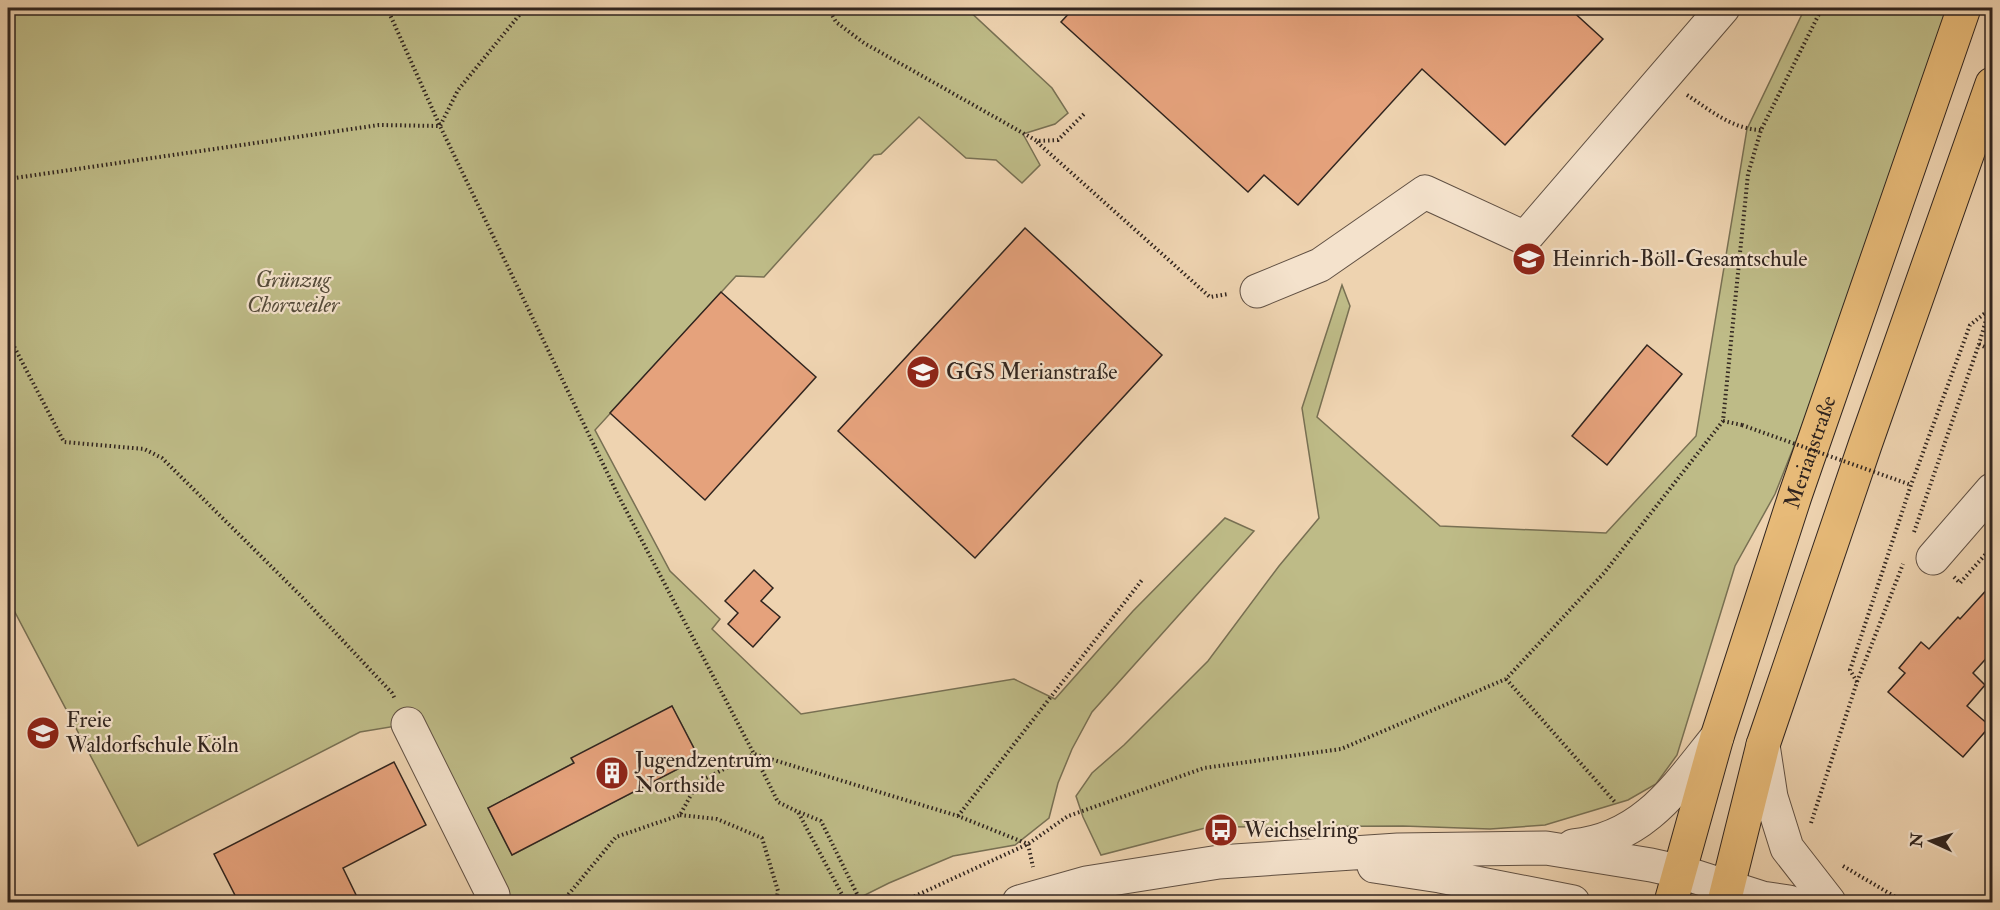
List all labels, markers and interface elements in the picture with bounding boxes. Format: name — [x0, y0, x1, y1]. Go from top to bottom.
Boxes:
school or university icon: Heinrich-Böll-Gesamtschule — [1511, 241, 1547, 277]
place label: Heinrich-Böll-Gesamtschule — [1552, 245, 1808, 273]
park label: Grünzug Chorweiler — [247, 266, 341, 319]
school or university icon: GGS Merianstraße — [905, 354, 941, 390]
place label: GGS Merianstraße — [946, 358, 1117, 386]
street label: Merianstraße — [1778, 392, 1843, 512]
place label: Freie Waldorfschule Köln — [65, 706, 239, 759]
school or university icon: Freie Waldorfschule Köln — [25, 715, 61, 751]
place label: Jugendzentrum Northside — [634, 746, 772, 799]
building icon: Jugendzentrum Northside — [594, 755, 630, 791]
north arrow — [1901, 811, 1961, 871]
bus stop icon: Weichselring — [1203, 812, 1239, 848]
place label: Weichselring — [1243, 816, 1360, 844]
text: N — [1906, 832, 1928, 849]

